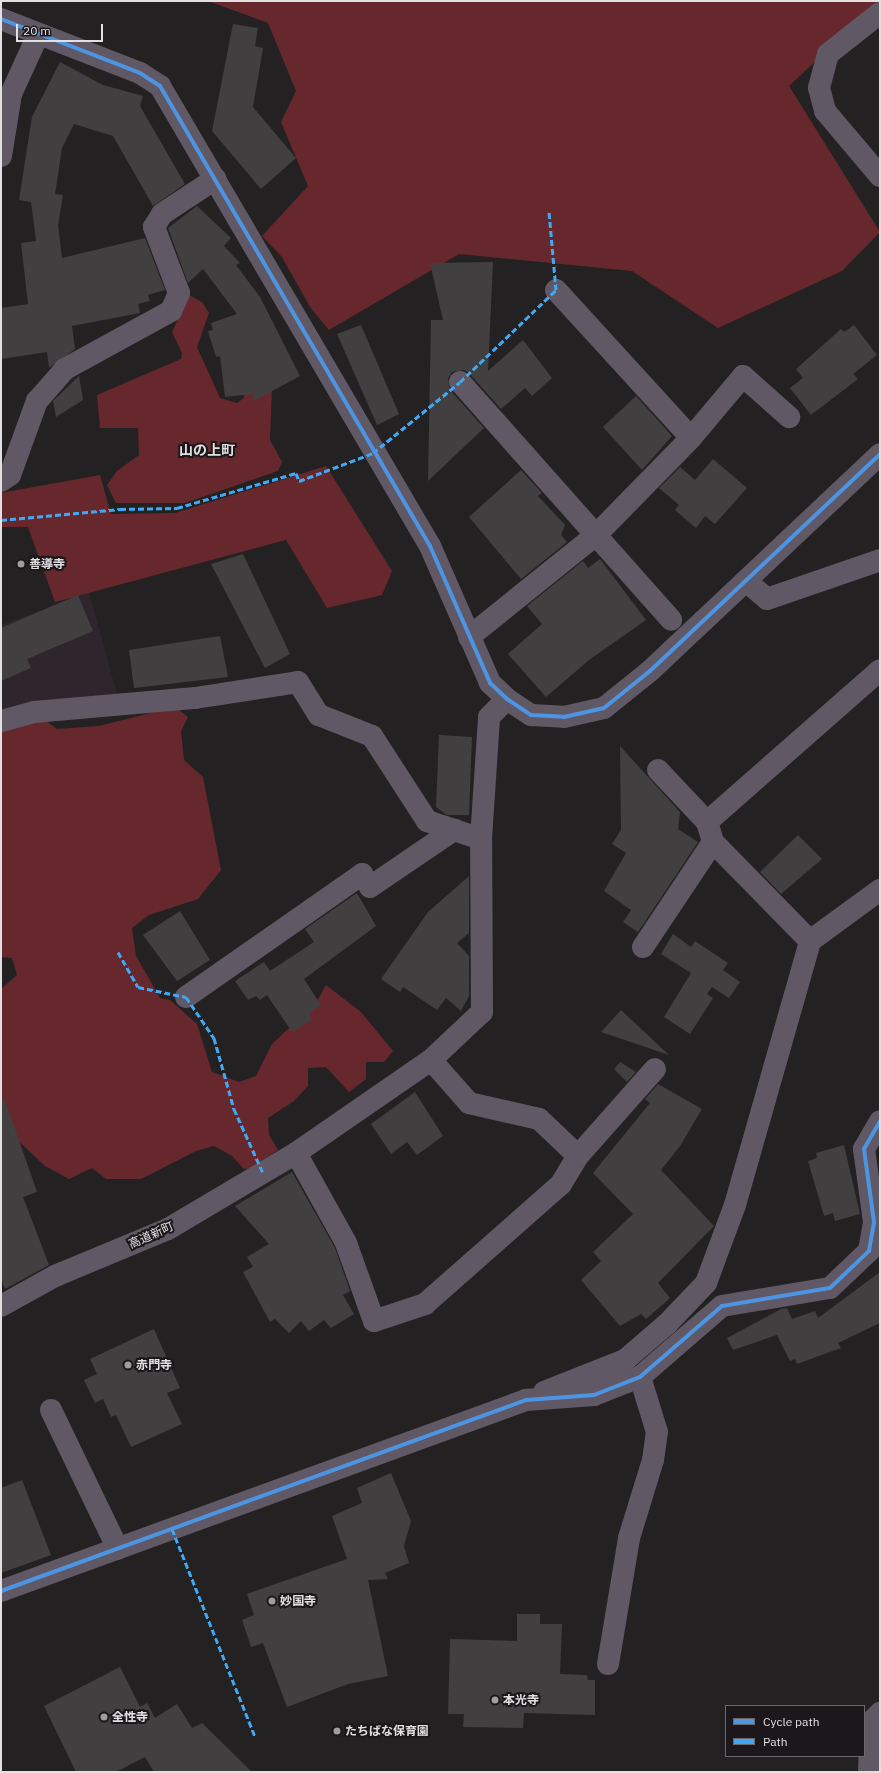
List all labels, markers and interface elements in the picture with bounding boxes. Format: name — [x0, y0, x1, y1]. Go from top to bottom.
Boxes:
scale bar — [18, 16, 105, 42]
text: 20 m — [23, 23, 51, 38]
district label: 山の上町 — [179, 442, 235, 458]
place label: 善導寺 — [29, 557, 65, 571]
marker: 善導寺 — [16, 559, 26, 569]
street label: 高道新町 — [126, 1219, 176, 1251]
place label: 赤門寺 — [136, 1358, 172, 1372]
marker: 赤門寺 — [123, 1360, 133, 1370]
place label: 妙国寺 — [280, 1594, 316, 1608]
marker: 妙国寺 — [267, 1596, 277, 1606]
place label: 本光寺 — [503, 1693, 539, 1707]
marker: 本光寺 — [490, 1695, 500, 1705]
legend — [725, 1705, 865, 1757]
place label: 全性寺 — [112, 1710, 148, 1724]
marker: 全性寺 — [99, 1712, 109, 1722]
text: Cycle path — [763, 1714, 820, 1729]
place label: たちばな保育園 — [345, 1724, 429, 1738]
marker: たちばな保育園 — [332, 1726, 342, 1736]
text: Path — [763, 1734, 788, 1749]

